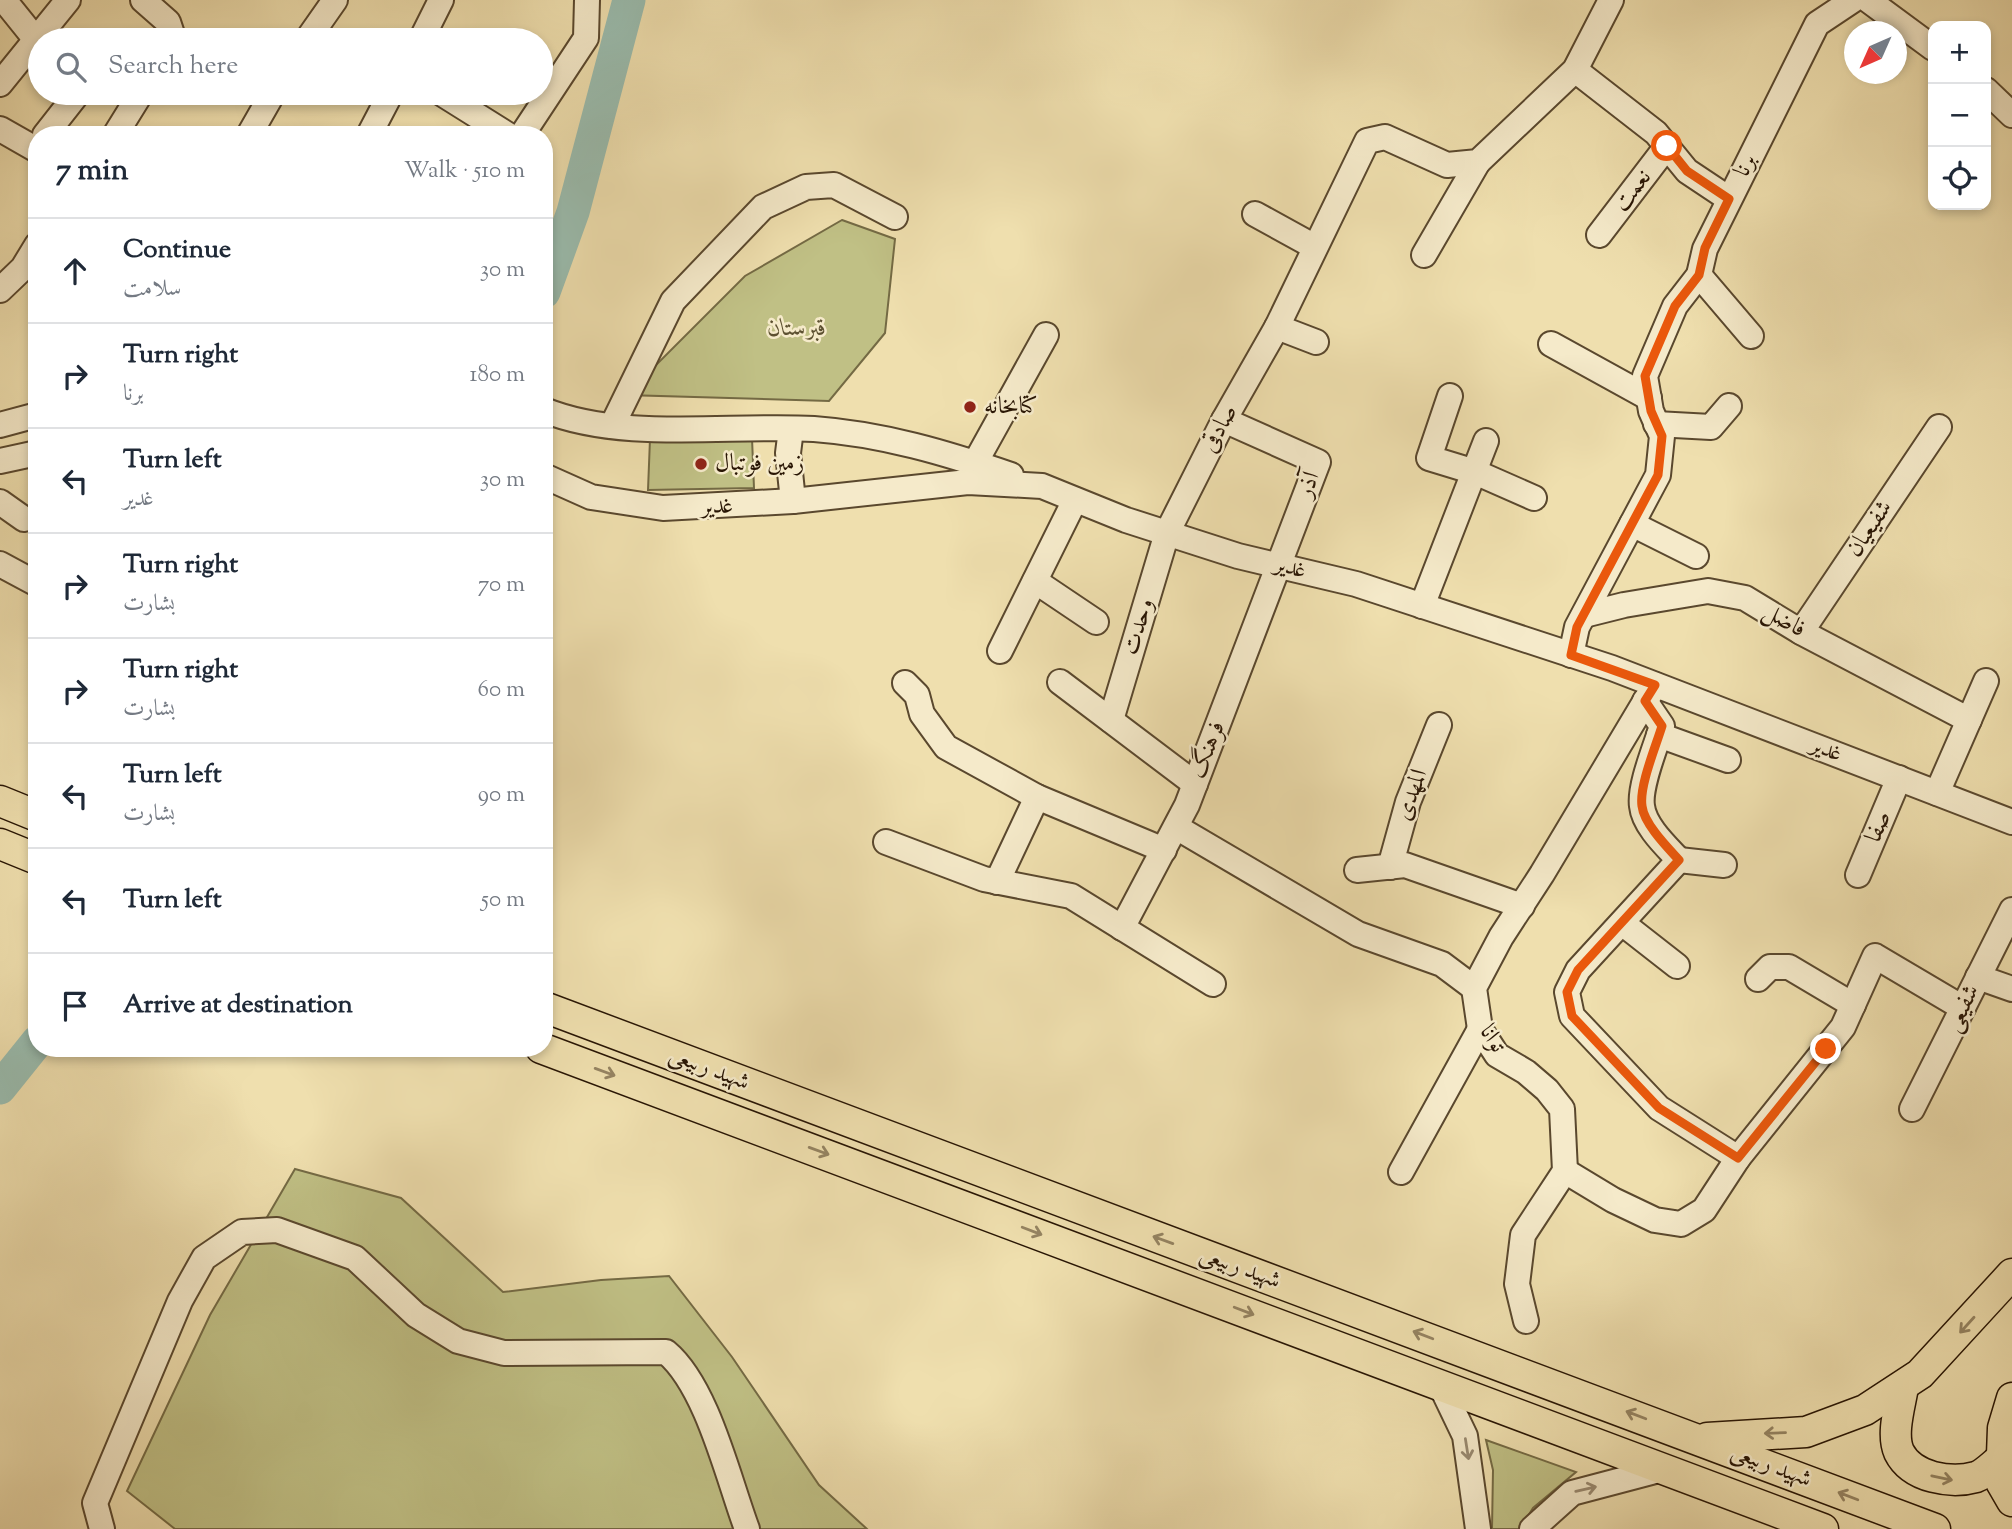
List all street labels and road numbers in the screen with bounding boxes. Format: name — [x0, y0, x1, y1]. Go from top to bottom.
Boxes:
street label: برنا — [1726, 149, 1766, 183]
street label: نعمت — [1606, 163, 1660, 219]
street label: صادقی — [1193, 399, 1247, 459]
street label: آذر — [1288, 464, 1330, 505]
street label: غدیر — [697, 489, 734, 525]
street label: شفیعیان — [1838, 494, 1902, 564]
street label: غدیر — [1267, 547, 1310, 588]
street label: وحدت — [1114, 594, 1164, 660]
street label: فاضل — [1756, 595, 1812, 647]
street label: فرهنگ — [1181, 716, 1235, 784]
street label: غدیر — [1802, 727, 1847, 772]
street label: المهدی — [1387, 764, 1437, 826]
street label: صفا — [1857, 806, 1901, 848]
street label: شفیعی — [1937, 979, 1989, 1039]
street label: توانا — [1470, 1018, 1514, 1061]
street label: شهید ربیعی — [664, 1038, 754, 1100]
street label: شهید ربیعی — [1195, 1238, 1285, 1298]
street label: شهید ربیعی — [1726, 1435, 1816, 1497]

